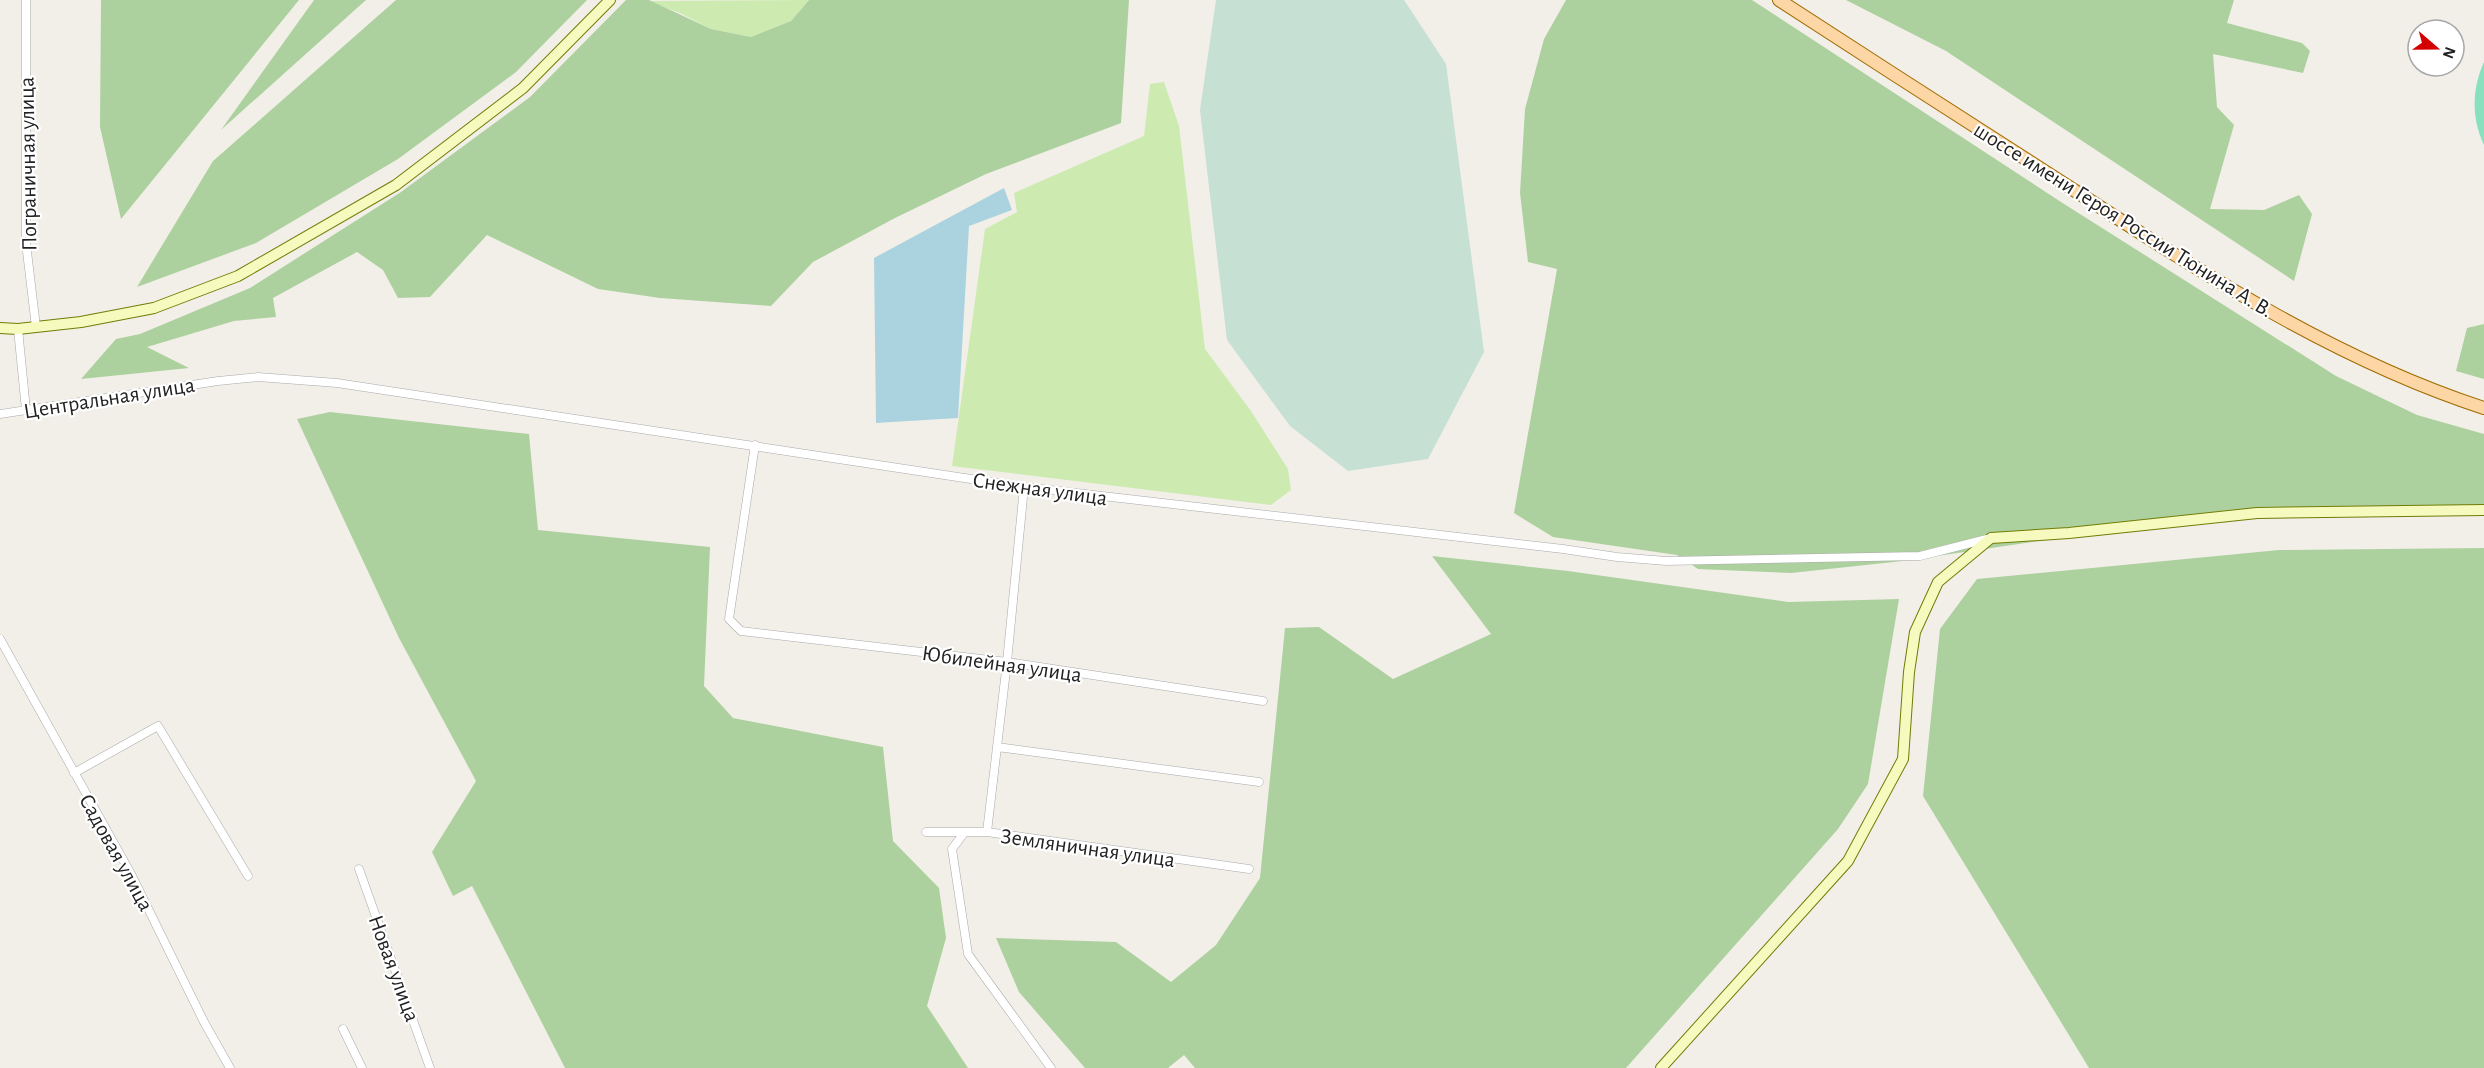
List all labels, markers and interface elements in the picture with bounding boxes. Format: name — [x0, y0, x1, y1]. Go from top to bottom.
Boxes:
north arrow — [2406, 18, 2466, 78]
text: N — [2440, 45, 2459, 61]
street label: Пограничная улица — [15, 77, 41, 251]
street label: шоссе имени Героя России Тюнина А. В. — [1970, 118, 2277, 321]
street label: Центральная улица — [22, 374, 196, 422]
street label: Снежная улица — [971, 469, 1109, 509]
street label: Юбилейная улица — [920, 642, 1083, 686]
street label: Садовая улица — [75, 790, 157, 915]
street label: Земляничная улица — [999, 825, 1177, 871]
street label: Новая улица — [365, 912, 424, 1025]

